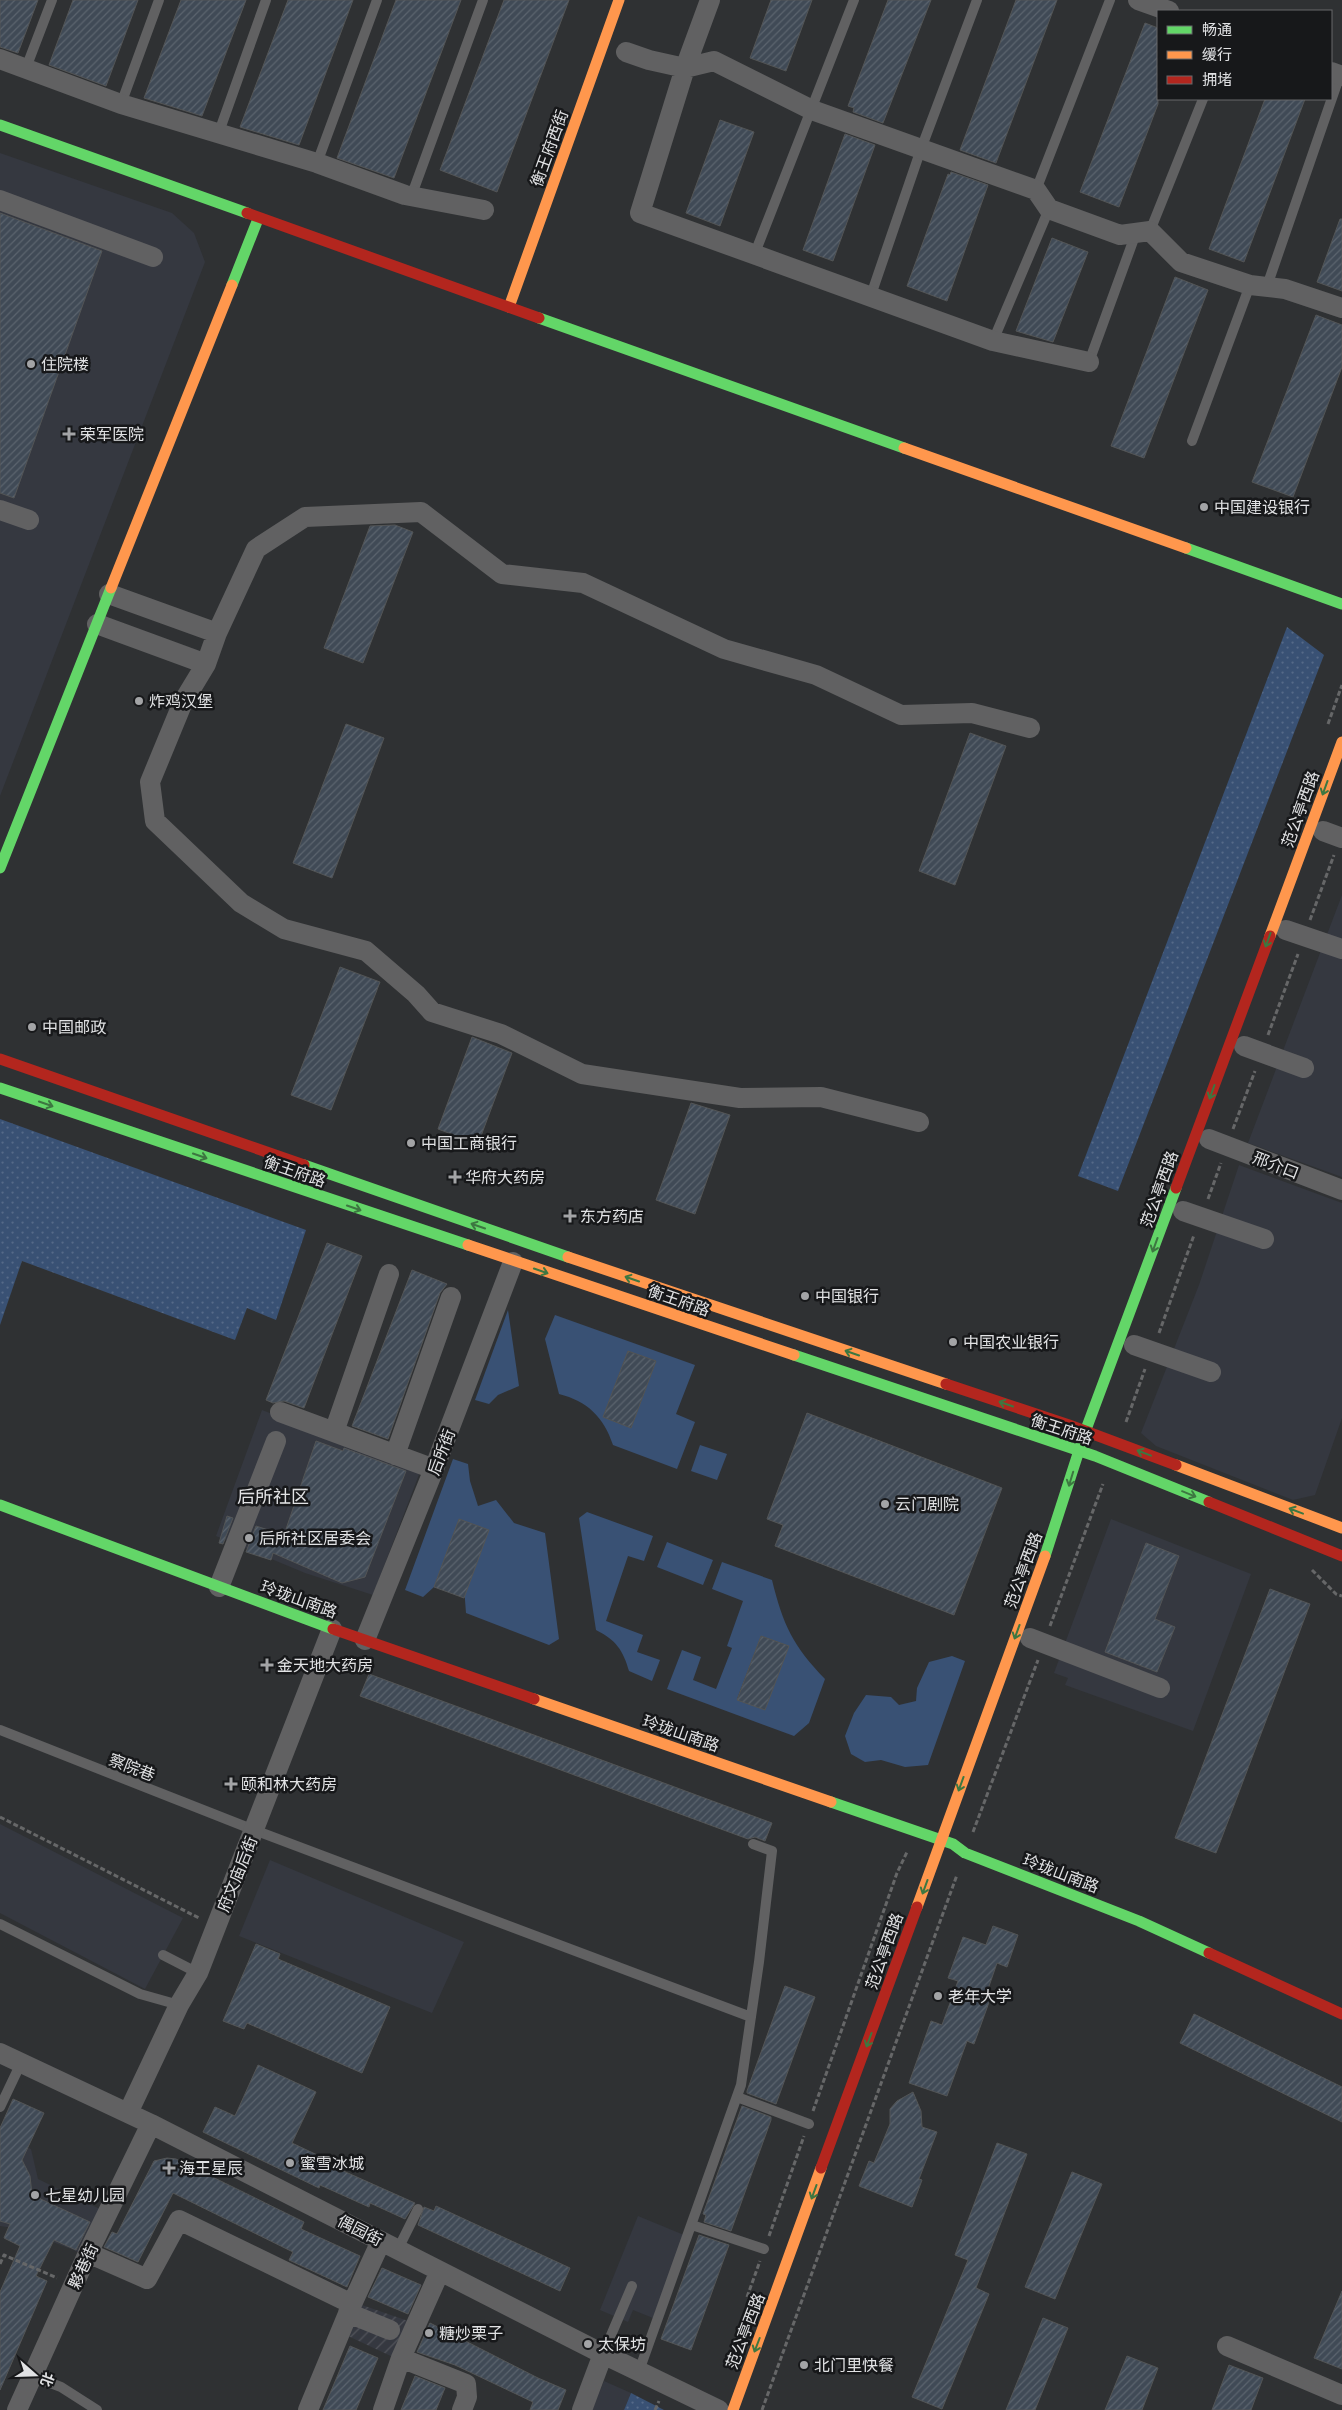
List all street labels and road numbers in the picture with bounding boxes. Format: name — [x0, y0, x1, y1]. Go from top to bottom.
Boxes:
street label: 衡王府西街 — [526, 107, 573, 189]
street label: 范公亭西路 — [1277, 768, 1324, 850]
street label: 邢介口 — [1250, 1147, 1302, 1184]
street label: 范公亭西路 — [1136, 1148, 1183, 1230]
street label: 衡王府路 — [261, 1151, 329, 1192]
street label: 衡王府路 — [645, 1280, 713, 1321]
street label: 衡王府路 — [1028, 1410, 1096, 1449]
street label: 后所街 — [423, 1426, 460, 1478]
street label: 范公亭西路 — [1000, 1529, 1047, 1611]
street label: 玲珑山南路 — [258, 1576, 340, 1623]
street label: 玲珑山南路 — [640, 1711, 722, 1756]
street label: 察院巷 — [106, 1749, 158, 1786]
street label: 府文庙后街 — [213, 1833, 262, 1915]
street label: 玲珑山南路 — [1020, 1849, 1102, 1898]
street label: 范公亭西路 — [861, 1910, 908, 1992]
street label: 偶园街 — [334, 2210, 386, 2251]
street label: 夥巷街 — [64, 2240, 103, 2292]
street label: 范公亭西路 — [721, 2290, 770, 2372]

